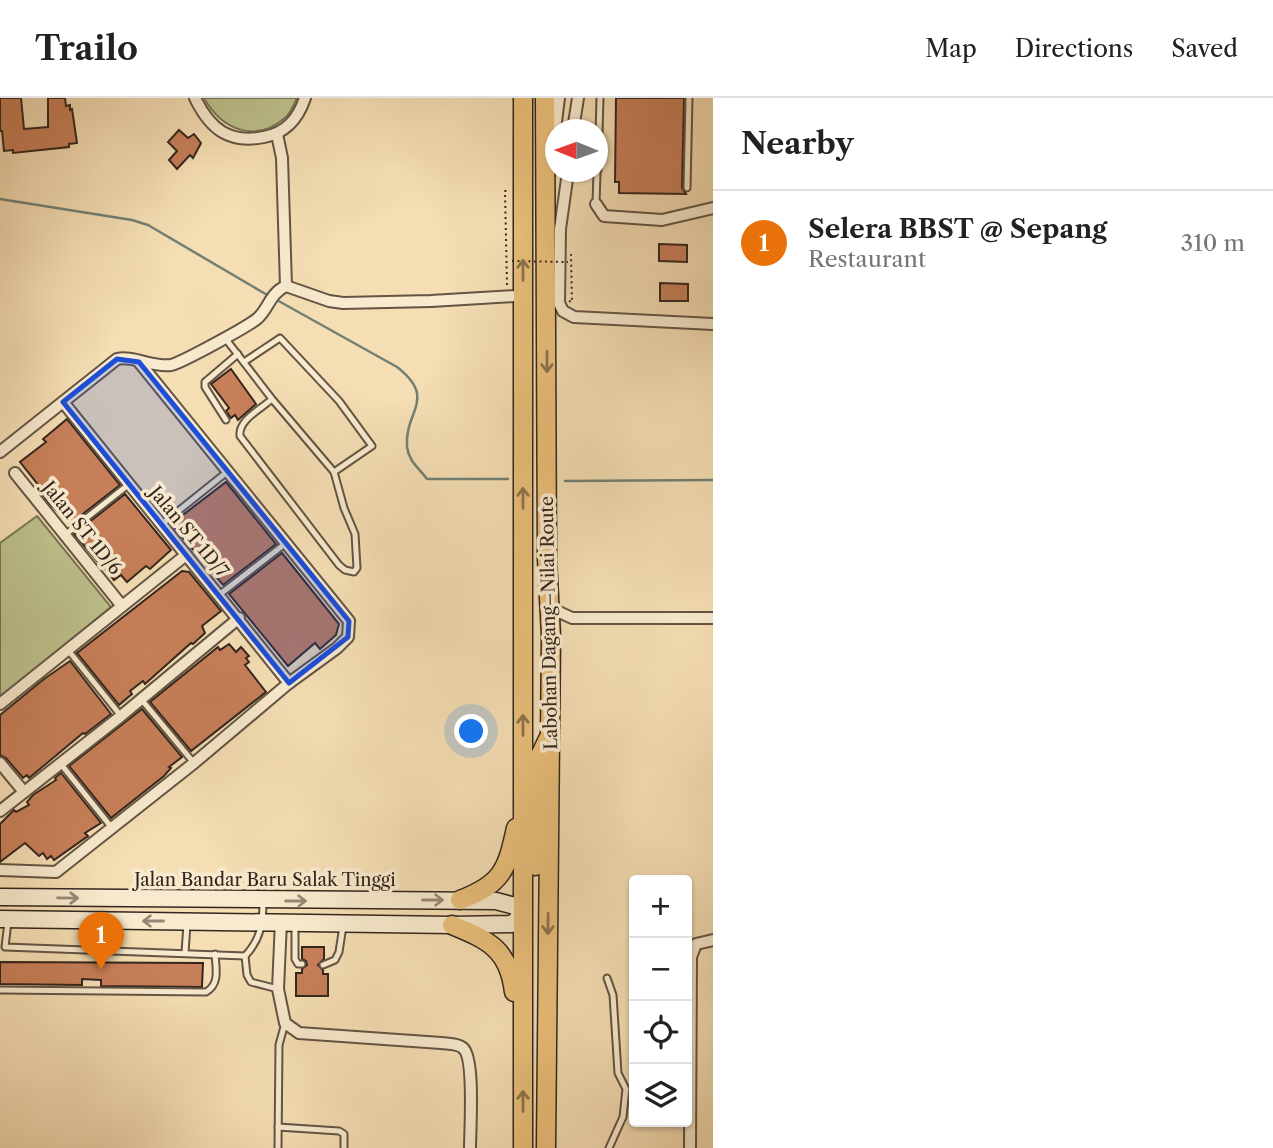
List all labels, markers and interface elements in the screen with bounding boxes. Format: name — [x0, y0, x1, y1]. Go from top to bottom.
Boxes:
text: Trailo — [35, 28, 138, 69]
text: Map — [925, 34, 977, 63]
text: Directions — [1015, 34, 1133, 63]
text: Saved — [1171, 34, 1238, 63]
north arrow — [545, 119, 608, 182]
text: Nearby — [741, 125, 854, 162]
text: Selera BBST @ Sepang — [808, 213, 1107, 245]
text: 1 — [759, 229, 769, 257]
text: 310 m — [1181, 229, 1245, 257]
text: Restaurant — [808, 245, 926, 273]
one-way arrow — [516, 259, 530, 282]
one-way arrow — [540, 350, 554, 373]
street label: Jalan ST 1D/6 — [36, 475, 126, 579]
street label: Jalan ST 1D/7 — [143, 480, 234, 582]
one-way arrow — [516, 486, 530, 509]
street label: Labohan Dagang–Nilai Route — [536, 496, 562, 750]
your location — [454, 714, 488, 748]
one-way arrow — [516, 714, 530, 737]
street label: Jalan Bandar Baru Salak Tinggi — [131, 869, 396, 891]
map controls — [629, 875, 692, 1127]
button: + — [629, 875, 692, 938]
one-way arrow — [56, 891, 79, 905]
one-way arrow — [421, 893, 444, 907]
one-way arrow — [284, 894, 307, 908]
pin: 1 — [78, 912, 124, 970]
one-way arrow — [541, 912, 555, 935]
one-way arrow — [142, 914, 165, 927]
button: − — [629, 938, 692, 1001]
button: locate — [629, 1001, 692, 1064]
button: layers — [629, 1064, 692, 1127]
one-way arrow — [516, 1090, 530, 1113]

